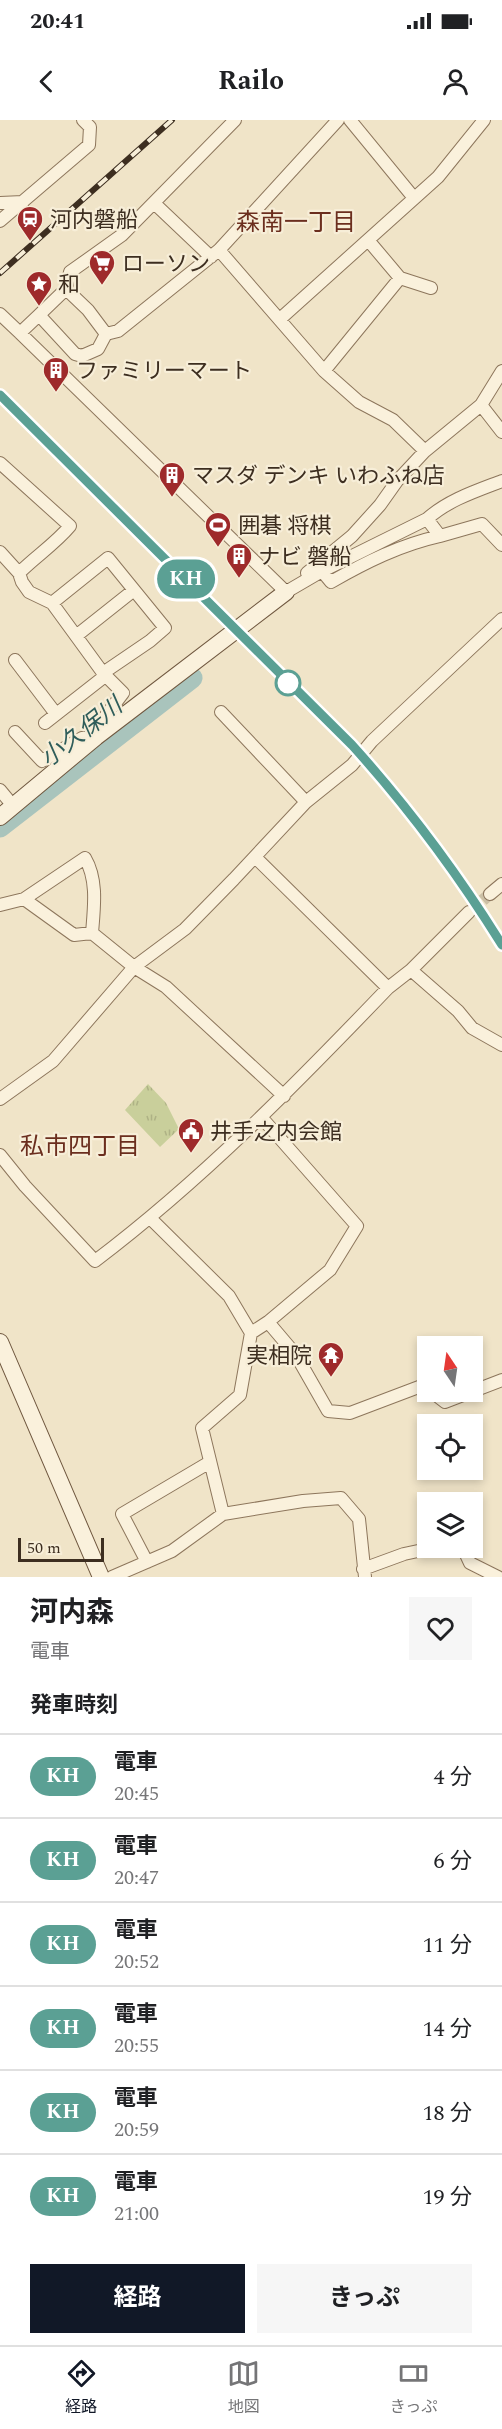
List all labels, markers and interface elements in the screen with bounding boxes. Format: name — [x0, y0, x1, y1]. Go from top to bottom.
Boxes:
text: 20:41 — [30, 5, 85, 38]
text: Railo — [218, 60, 284, 102]
icon: back — [30, 65, 63, 98]
icon: person — [439, 65, 472, 98]
station icon: 河内磐船 — [15, 204, 45, 242]
place label: 河内磐船 — [50, 204, 138, 237]
district label: 森南一丁目 — [236, 205, 356, 241]
supermarket icon: ローソン — [87, 248, 117, 286]
place label: ローソン — [122, 248, 210, 281]
place icon: 和 — [24, 269, 54, 307]
place label: 和 — [58, 269, 80, 302]
building icon: ファミリーマート — [41, 355, 71, 393]
place label: ファミリーマート — [76, 355, 252, 388]
building icon: マスダ デンキ いわふね店 — [157, 460, 187, 498]
place label: マスダ デンキ いわふね店 — [192, 460, 445, 493]
sports icon: 囲碁 将棋 — [203, 510, 233, 548]
place label: 囲碁 将棋 — [238, 510, 332, 543]
building icon: ナビ 磐船 — [224, 541, 254, 579]
place label: ナビ 磐船 — [258, 541, 352, 574]
line badge: KH — [159, 560, 213, 598]
text: KH — [169, 563, 203, 595]
unlabelled marker — [275, 670, 301, 696]
water label: 小久保川 — [33, 687, 133, 777]
public building icon: 井手之内会館 — [176, 1116, 206, 1154]
place label: 井手之内会館 — [210, 1116, 342, 1149]
district label: 私市四丁目 — [20, 1129, 140, 1165]
north arrow — [417, 1336, 483, 1402]
map controls — [417, 1336, 483, 1558]
place label: 実相院 — [246, 1340, 312, 1373]
temple icon: 実相院 — [316, 1340, 346, 1378]
button: locate — [417, 1414, 483, 1480]
button: layers — [417, 1492, 483, 1558]
scale bar — [18, 1535, 104, 1562]
text: 50 m — [27, 1536, 61, 1560]
text: 河内森 — [30, 1591, 114, 1634]
button: heart — [409, 1597, 472, 1660]
text: 電車 — [30, 1637, 70, 1667]
text: 発車時刻 — [30, 1689, 118, 1722]
text: 電車 — [114, 1746, 158, 1779]
text: KH — [46, 1760, 80, 1792]
text: 4 分 — [433, 1761, 472, 1794]
text: 20:45 — [114, 1779, 159, 1809]
text: 電車 — [114, 1830, 158, 1863]
text: KH — [46, 1844, 80, 1876]
text: 6 分 — [433, 1845, 472, 1878]
text: 20:47 — [114, 1863, 159, 1893]
text: 電車 — [114, 1914, 158, 1947]
text: KH — [46, 1928, 80, 1960]
text: 11 分 — [422, 1929, 472, 1962]
text: 20:52 — [114, 1947, 159, 1977]
text: 電車 — [114, 1998, 158, 2031]
text: KH — [46, 2012, 80, 2044]
text: 14 分 — [422, 2013, 472, 2046]
text: 20:55 — [114, 2031, 159, 2061]
text: 電車 — [114, 2082, 158, 2115]
text: KH — [46, 2096, 80, 2128]
text: 18 分 — [422, 2097, 472, 2130]
text: 20:59 — [114, 2115, 159, 2145]
text: 電車 — [114, 2166, 158, 2199]
text: KH — [46, 2180, 80, 2212]
text: 19 分 — [422, 2181, 472, 2214]
text: 21:00 — [114, 2199, 159, 2229]
button: 経路 — [30, 2264, 245, 2333]
button: きっぷ — [257, 2264, 472, 2333]
tab: 経路 — [65, 2357, 98, 2419]
tab: 地図 — [227, 2357, 260, 2419]
tab: きっぷ — [390, 2357, 437, 2419]

